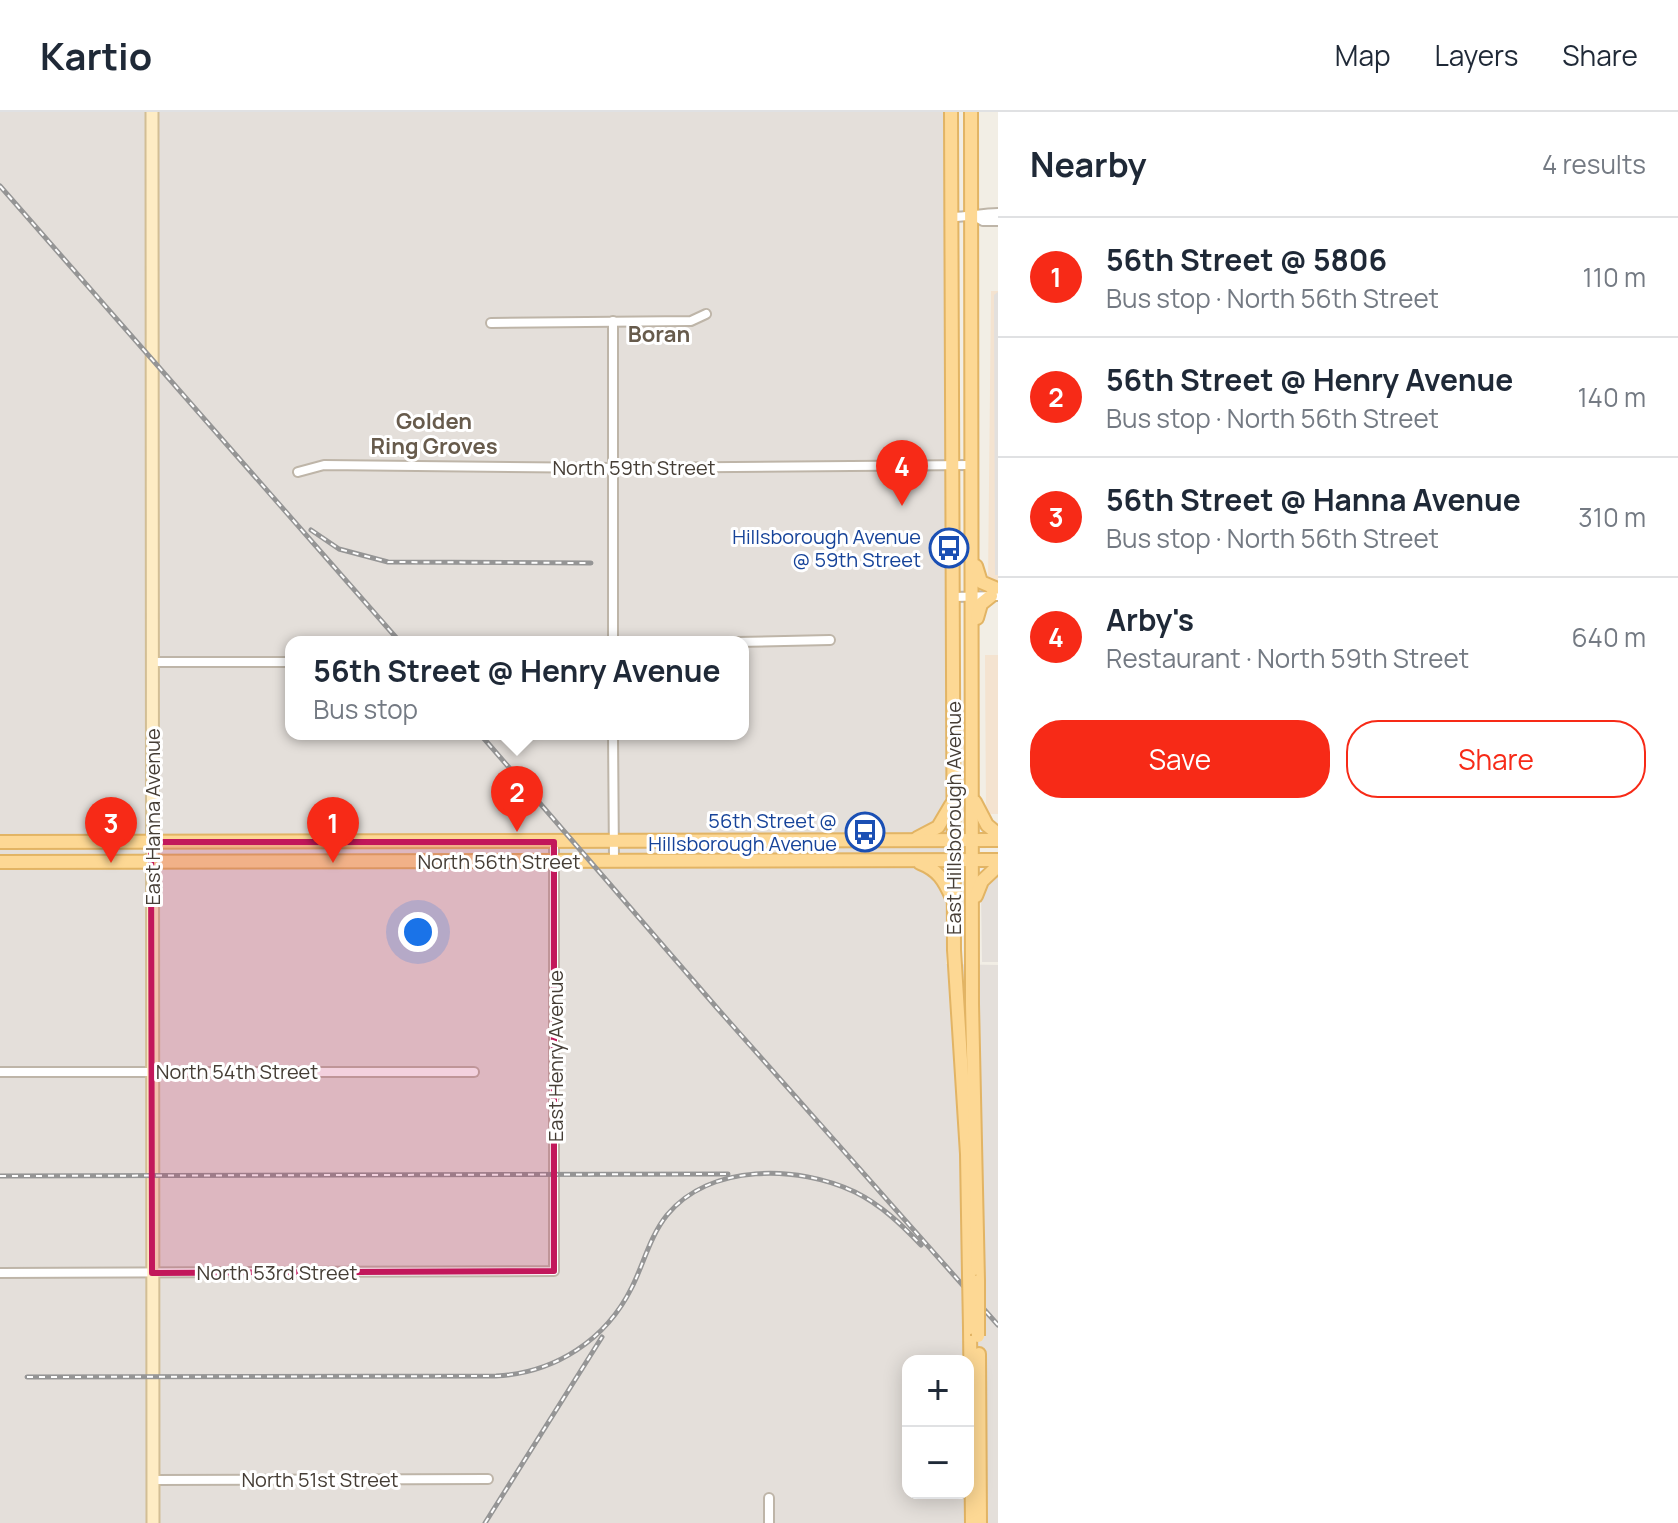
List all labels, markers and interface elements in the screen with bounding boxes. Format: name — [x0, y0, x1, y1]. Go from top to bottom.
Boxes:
text: Kartio — [40, 29, 152, 81]
text: Map — [1335, 36, 1391, 74]
text: Layers — [1435, 36, 1518, 74]
text: Share — [1562, 36, 1638, 74]
text: Nearby — [1030, 141, 1146, 187]
text: 4 results — [1542, 146, 1646, 182]
text: 56th Street @ 5806 — [1106, 239, 1387, 280]
text: 1 — [1050, 259, 1062, 295]
text: 110 m — [1583, 259, 1646, 295]
text: Bus stop · North 56th Street — [1106, 280, 1439, 316]
district label: Boran — [628, 319, 690, 349]
text: 56th Street @ Henry Avenue — [1106, 359, 1513, 400]
text: 2 — [1048, 379, 1064, 415]
text: 140 m — [1577, 379, 1646, 415]
text: Bus stop · North 56th Street — [1106, 400, 1439, 436]
district label: Golden Ring Groves — [370, 406, 498, 461]
pin: 4 — [876, 440, 928, 506]
street label: North 59th Street — [552, 454, 716, 481]
text: 56th Street @ Hanna Avenue — [1106, 479, 1521, 520]
text: 3 — [1048, 499, 1064, 535]
text: 310 m — [1578, 499, 1646, 535]
text: Bus stop · North 56th Street — [1106, 520, 1439, 556]
place label: Hillsborough Avenue @ 59th Street — [732, 523, 921, 573]
bus stop icon: Hillsborough Avenue @ 59th Street — [928, 527, 970, 569]
text: Arby's — [1106, 599, 1194, 640]
text: 4 — [1048, 619, 1064, 655]
text: 640 m — [1571, 619, 1646, 655]
popup — [285, 636, 749, 740]
text: Restaurant · North 59th Street — [1106, 640, 1469, 676]
text: 56th Street @ Henry Avenue — [313, 650, 721, 691]
text: Bus stop — [313, 691, 418, 727]
street label: East Hillsborough Avenue — [940, 701, 967, 935]
button: Save — [1030, 720, 1330, 798]
button: Share — [1346, 720, 1646, 798]
street label: East Hanna Avenue — [139, 728, 166, 906]
pin: 2 — [491, 766, 543, 832]
pin: 3 — [85, 797, 137, 863]
pin: 1 — [307, 797, 359, 863]
place label: 56th Street @ Hillsborough Avenue — [648, 807, 837, 857]
bus stop icon: 56th Street @ Hillsborough Avenue — [844, 811, 886, 853]
street label: North 56th Street — [417, 848, 581, 875]
your location — [398, 912, 438, 952]
street label: East Henry Avenue — [542, 970, 569, 1142]
street label: North 54th Street — [156, 1058, 318, 1085]
street label: North 53rd Street — [197, 1259, 357, 1286]
map controls — [902, 1355, 974, 1499]
button: + — [902, 1355, 974, 1427]
button: − — [902, 1427, 974, 1499]
street label: North 51st Street — [241, 1466, 399, 1493]

